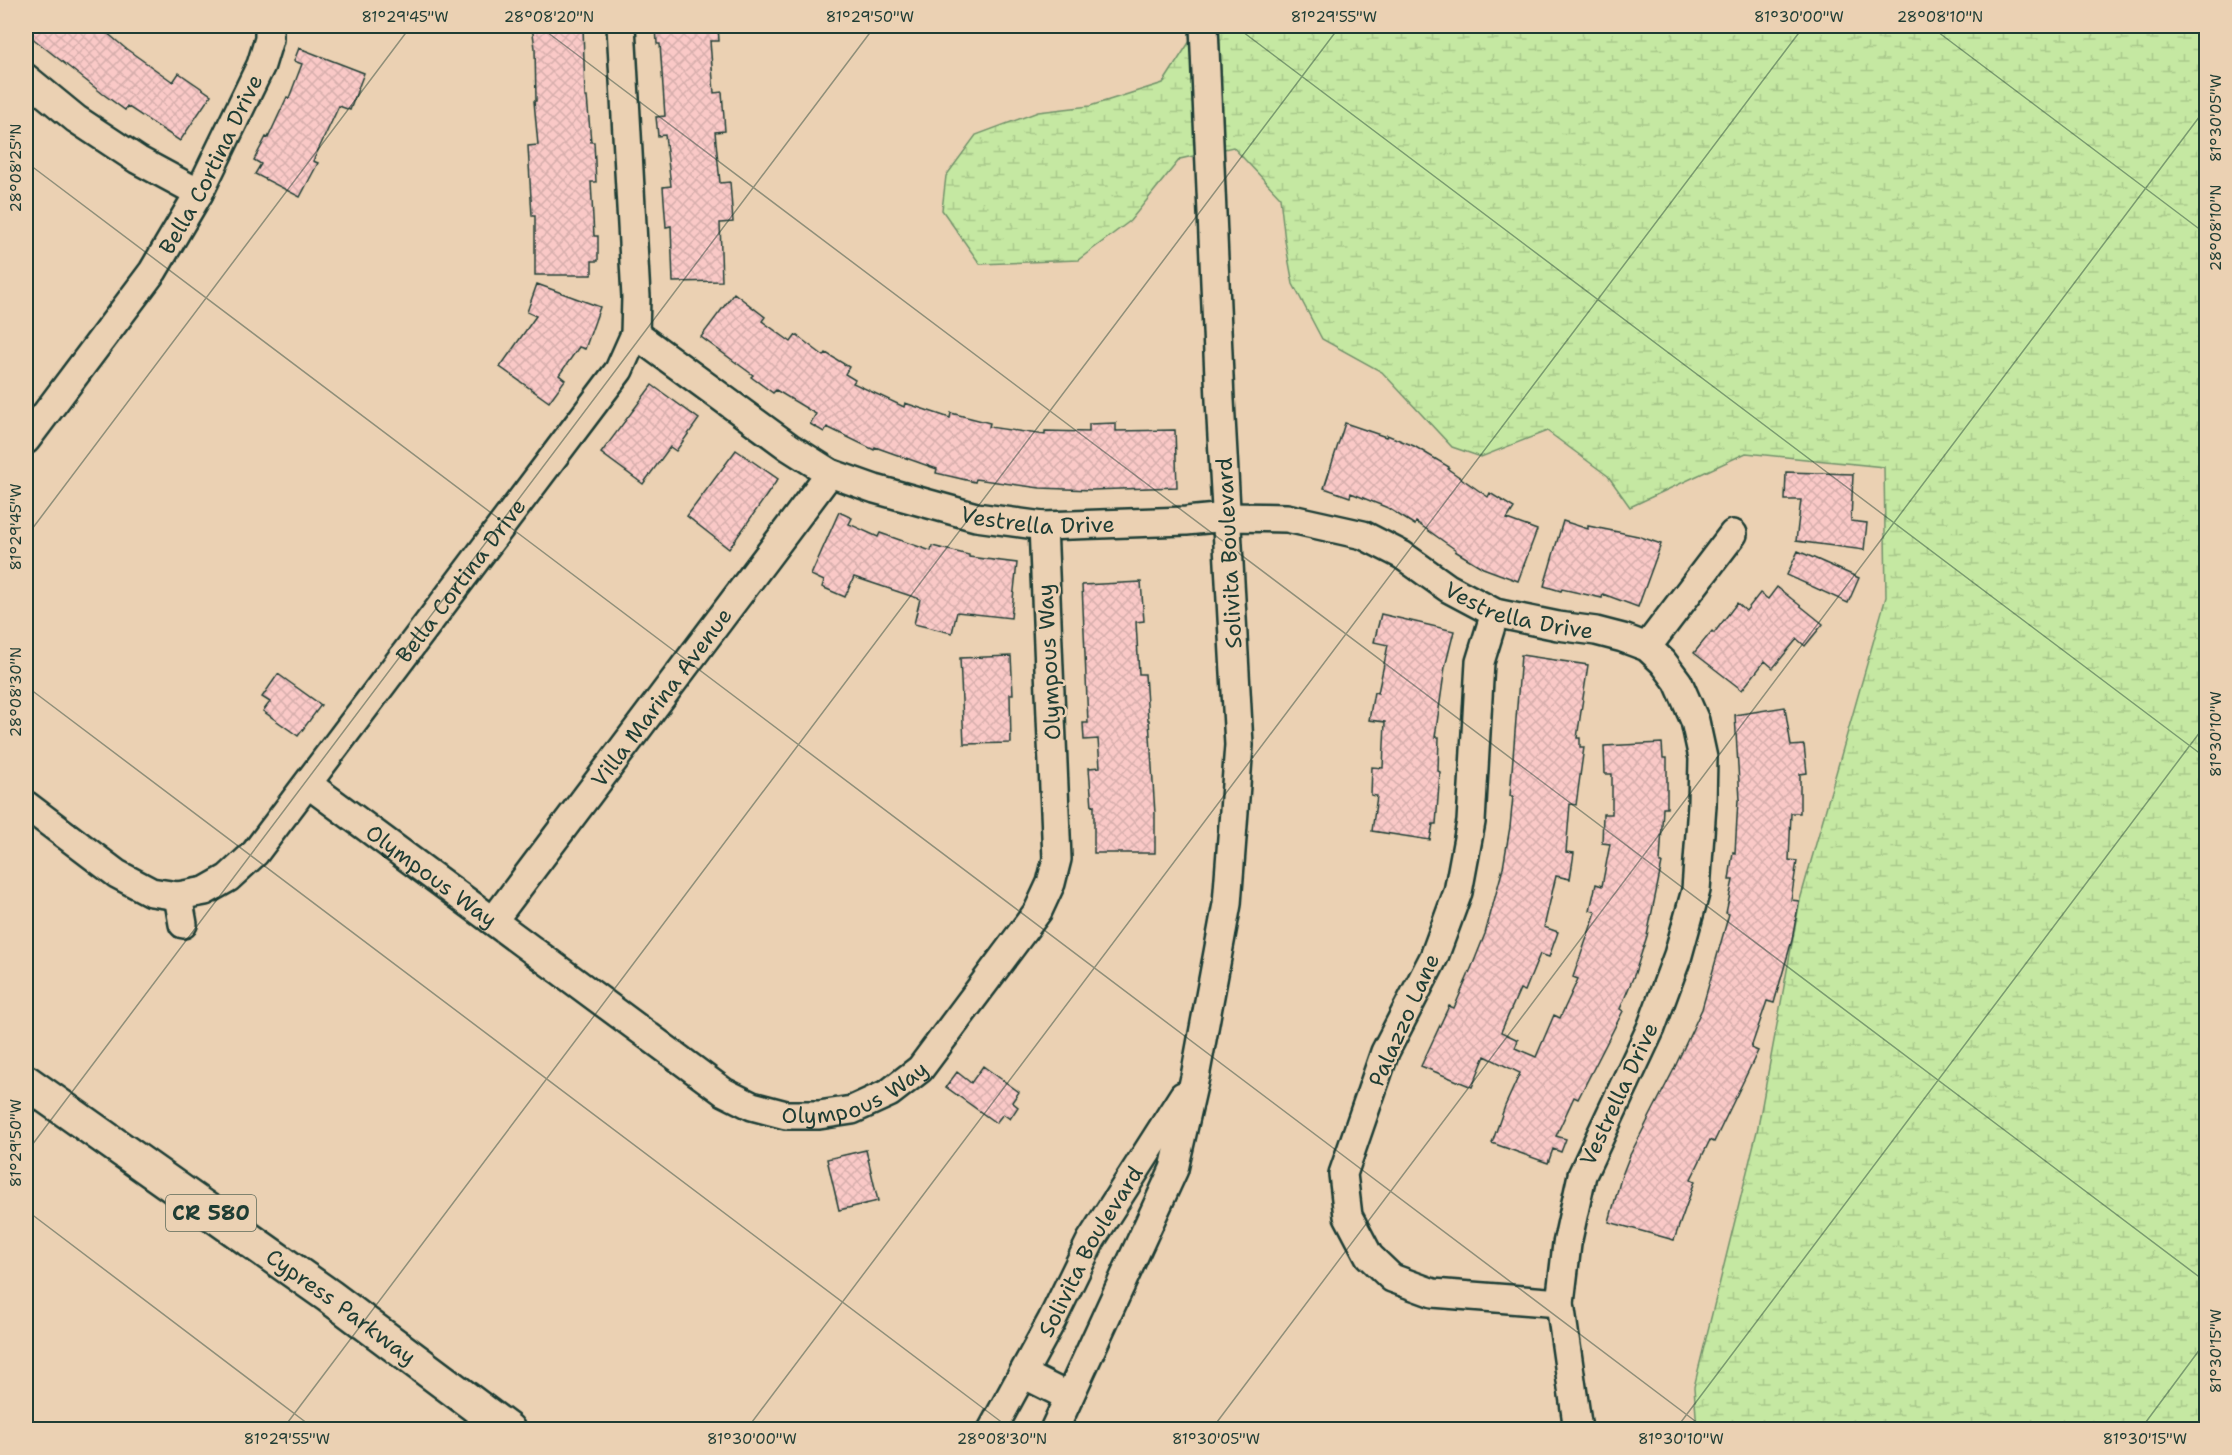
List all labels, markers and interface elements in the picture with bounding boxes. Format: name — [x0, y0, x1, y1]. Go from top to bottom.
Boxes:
text: 81°29'45"W — [361, 7, 449, 27]
text: 28°08'20"N — [504, 7, 594, 27]
text: 81°29'50"W — [826, 7, 914, 27]
text: 81°29'55"W — [1291, 7, 1377, 27]
text: 81°30'00"W — [1754, 7, 1844, 27]
text: 28°08'10"N — [1897, 7, 1983, 27]
street label: Bella Cortina Drive — [152, 69, 269, 259]
text: 81°30'05"W — [2206, 74, 2226, 162]
text: 28°08'25"N — [6, 123, 26, 213]
text: 28°08'10"N — [2206, 185, 2226, 271]
street label: Solivita Boulevard — [1210, 457, 1248, 649]
text: 81°29'45"W — [6, 483, 26, 571]
street label: Bella Cortina Drive — [389, 492, 532, 669]
street label: Vestrella Drive — [957, 499, 1115, 541]
street label: Vestrella Drive — [1440, 574, 1595, 645]
street label: Olympous Way — [1030, 583, 1068, 741]
street label: Villa Marina Avenue — [584, 602, 738, 793]
text: 28°08'30"N — [6, 647, 26, 737]
text: 81°30'10"W — [2206, 691, 2226, 777]
street label: Olympous Way — [360, 817, 503, 934]
street label: Palazzo Lane — [1362, 949, 1446, 1091]
street label: Vestrella Drive — [1573, 1018, 1665, 1170]
street label: Olympous Way — [782, 1054, 934, 1130]
text: 81°29'50"W — [6, 1099, 26, 1187]
street label: Solivita Boulevard — [1031, 1160, 1149, 1342]
road number: CR 580 — [166, 1195, 256, 1231]
street label: Cypress Parkway — [260, 1242, 422, 1371]
text: 81°30'15"W — [2206, 1309, 2226, 1393]
text: 81°29'55"W — [244, 1429, 330, 1449]
text: 81°30'00"W — [707, 1429, 797, 1449]
text: 28°08'30"N — [957, 1429, 1047, 1449]
text: 81°30'05"W — [1172, 1429, 1260, 1449]
text: 81°30'10"W — [1638, 1429, 1724, 1449]
text: 81°30'15"W — [2103, 1429, 2187, 1449]

